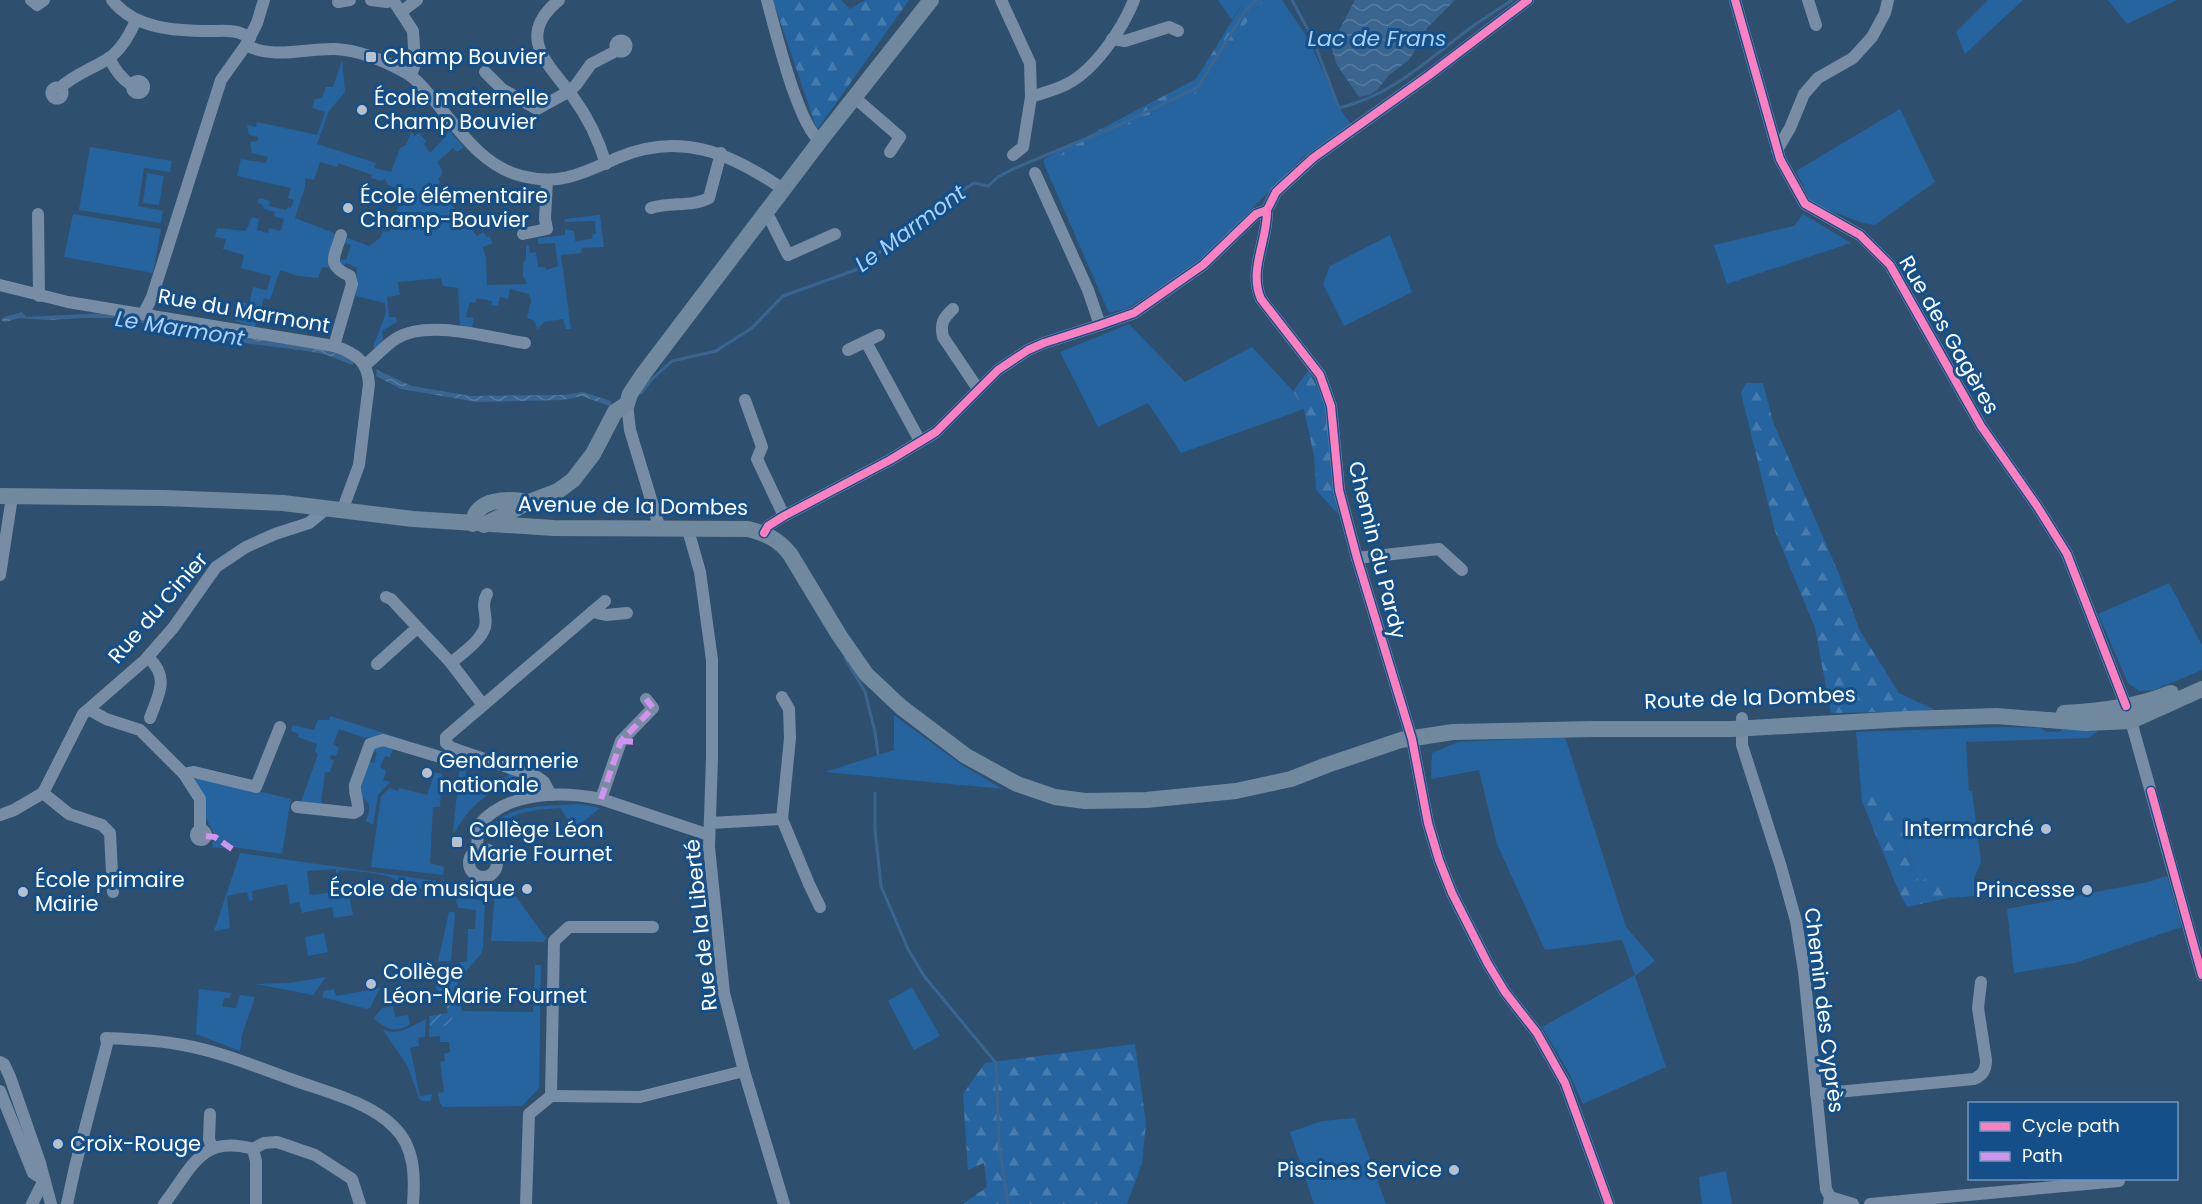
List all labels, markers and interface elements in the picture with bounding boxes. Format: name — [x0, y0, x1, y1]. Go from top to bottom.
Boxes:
water label: Lac de Frans — [1307, 23, 1447, 54]
place label: Champ Bouvier — [383, 42, 546, 71]
marker: Champ Bouvier — [364, 50, 378, 64]
place label: École maternelle Champ Bouvier — [374, 83, 549, 136]
marker: École maternelle Champ Bouvier — [355, 103, 369, 117]
water label: Le Marmont — [848, 177, 973, 279]
place label: École élémentaire Champ-Bouvier — [360, 181, 548, 234]
marker: École élémentaire Champ-Bouvier — [341, 201, 355, 215]
street label: Rue des Gagères — [1892, 250, 2007, 419]
street label: Rue du Marmont — [156, 281, 332, 340]
water label: Le Marmont — [113, 303, 248, 354]
street label: Chemin du Pardy — [1341, 458, 1414, 642]
street label: Avenue de la Dombes — [518, 489, 748, 522]
street label: Rue du Cinier — [101, 546, 214, 670]
street label: Route de la Dombes — [1644, 679, 1856, 716]
place label: Gendarmerie nationale — [439, 746, 579, 799]
marker: Gendarmerie nationale — [420, 766, 434, 780]
place label: Intermarché — [1904, 814, 2034, 843]
place label: Collège Léon Marie Fournet — [469, 815, 612, 868]
marker: Intermarché — [2039, 822, 2053, 836]
marker: Collège Léon Marie Fournet — [450, 835, 464, 849]
street label: Rue de la Liberté — [677, 838, 724, 1012]
place label: École primaire Mairie — [35, 865, 185, 918]
place label: École de musique — [330, 874, 515, 903]
place label: Princesse — [1976, 875, 2075, 904]
marker: École de musique — [520, 882, 534, 896]
marker: Princesse — [2080, 883, 2094, 897]
marker: École primaire Mairie — [16, 885, 30, 899]
street label: Chemin des Cyprès — [1798, 906, 1851, 1114]
place label: Collège Léon-Marie Fournet — [383, 957, 587, 1010]
marker: Collège Léon-Marie Fournet — [364, 977, 378, 991]
legend — [1968, 1102, 2178, 1180]
text: Cycle path — [2022, 1113, 2120, 1138]
place label: Croix-Rouge — [70, 1129, 201, 1158]
marker: Croix-Rouge — [51, 1137, 65, 1151]
text: Path — [2022, 1143, 2063, 1168]
place label: Piscines Service — [1277, 1155, 1442, 1184]
marker: Piscines Service — [1447, 1163, 1461, 1177]

